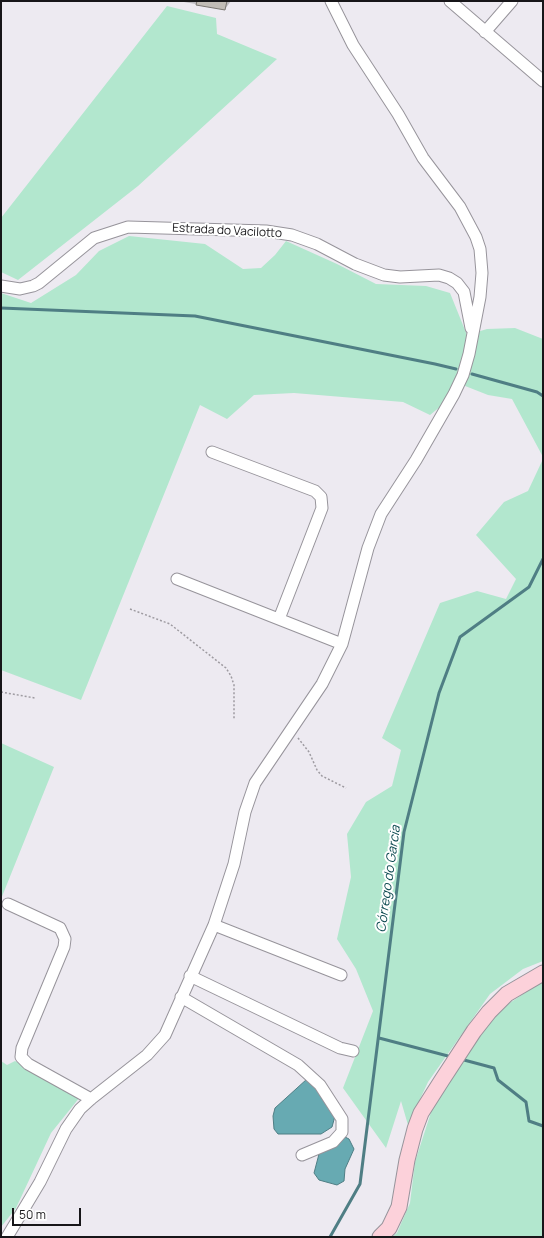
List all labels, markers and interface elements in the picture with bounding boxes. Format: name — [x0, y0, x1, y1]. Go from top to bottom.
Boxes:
street label: Estrada do Vacilotto — [172, 221, 282, 241]
water label: Córrego do Garcia — [374, 824, 404, 934]
scale bar — [14, 1200, 83, 1226]
text: 50 m — [19, 1206, 46, 1223]

